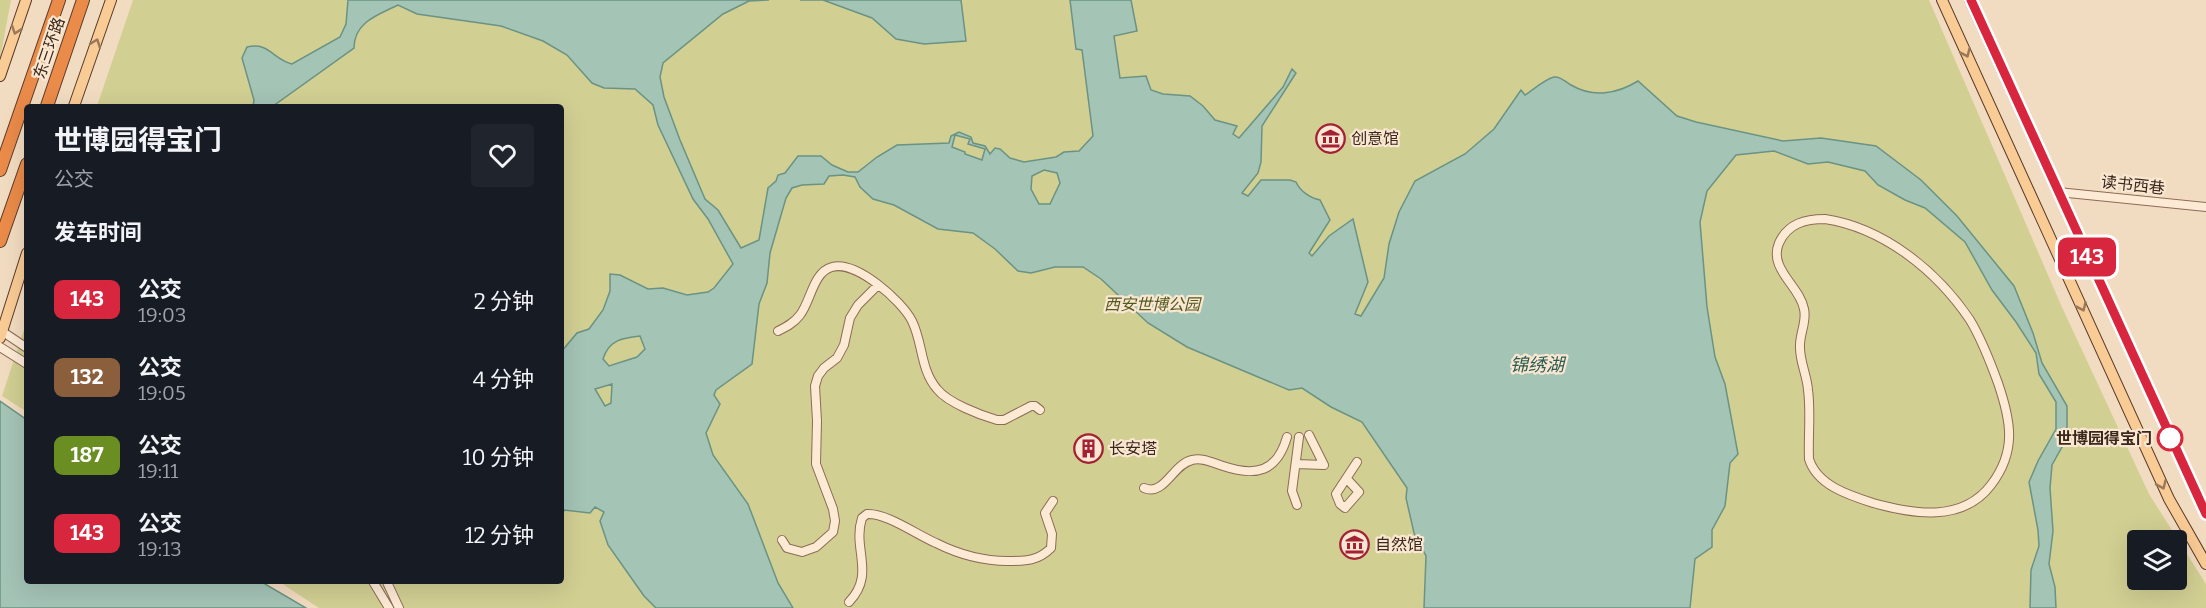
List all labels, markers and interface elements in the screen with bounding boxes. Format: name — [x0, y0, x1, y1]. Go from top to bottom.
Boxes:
street label: 东三环路 — [30, 15, 68, 81]
one-way arrow — [11, 24, 24, 35]
one-way arrow — [89, 38, 101, 49]
one-way arrow — [1959, 47, 1971, 58]
museum icon: 创意馆 — [1314, 122, 1346, 154]
text: 世博园得宝门 — [54, 124, 222, 157]
button: heart — [471, 124, 534, 187]
place label: 创意馆 — [1351, 129, 1399, 148]
text: 公交 — [54, 167, 94, 191]
street label: 读书西巷 — [2100, 172, 2166, 198]
text: 发车时间 — [54, 219, 142, 246]
line badge: 143 — [2052, 238, 2122, 276]
text: 143 — [2070, 244, 2104, 270]
text: 公交 — [138, 276, 182, 303]
text: 143 — [70, 286, 104, 312]
text: 2 分钟 — [474, 288, 534, 315]
park label: 西安世博公园 — [1104, 295, 1202, 314]
one-way arrow — [2074, 301, 2086, 312]
text: 19:03 — [138, 303, 186, 327]
text: 公交 — [138, 354, 182, 381]
water label: 锦绣湖 — [1510, 354, 1567, 376]
text: 132 — [71, 364, 104, 390]
text: 4 分钟 — [473, 366, 534, 393]
text: 19:05 — [138, 381, 186, 405]
marker: 世博园得宝门 — [2157, 425, 2183, 451]
place label: 世博园得宝门 — [2056, 429, 2152, 448]
text: 公交 — [138, 432, 182, 459]
building icon: 长安塔 — [1072, 432, 1104, 464]
place label: 长安塔 — [1109, 439, 1157, 458]
text: 187 — [70, 442, 104, 468]
text: 10 分钟 — [463, 444, 534, 471]
text: 19:11 — [138, 459, 178, 483]
one-way arrow — [2155, 478, 2167, 489]
text: 公交 — [138, 510, 182, 537]
text: 143 — [70, 520, 104, 546]
text: 12 分钟 — [465, 522, 534, 549]
museum icon: 自然馆 — [1338, 528, 1370, 560]
map controls — [2127, 530, 2187, 590]
button: layers — [2127, 530, 2187, 590]
place label: 自然馆 — [1375, 535, 1423, 554]
text: 19:13 — [138, 537, 182, 561]

